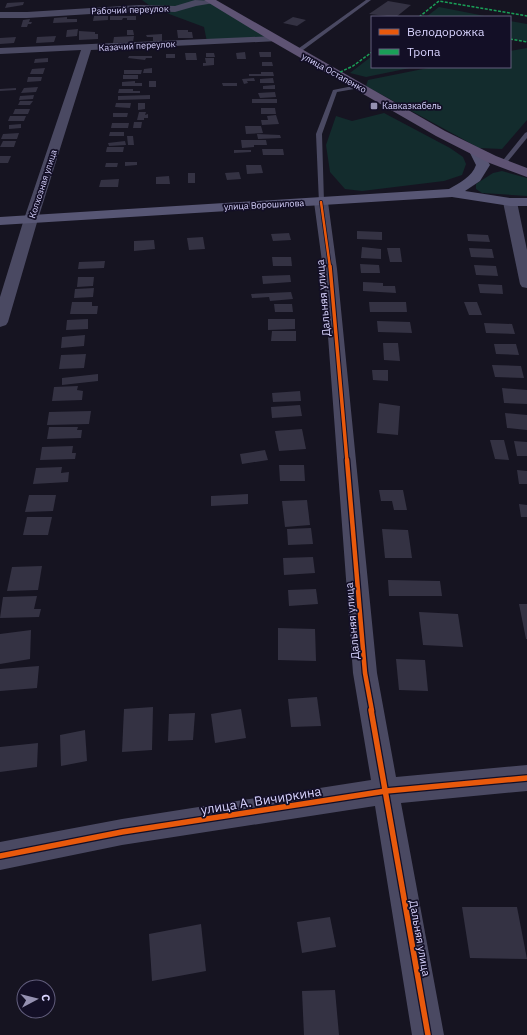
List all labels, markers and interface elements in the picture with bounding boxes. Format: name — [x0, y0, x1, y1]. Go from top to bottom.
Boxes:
street label: Рабочий переулок — [91, 3, 169, 16]
legend — [371, 16, 511, 68]
text: Велодорожка — [407, 24, 485, 39]
street label: Казачий переулок — [98, 38, 176, 53]
text: Тропа — [407, 44, 441, 59]
street label: улица Остапенко — [300, 50, 368, 95]
place label: Кавказкабель — [382, 100, 442, 111]
marker: Кавказкабель — [369, 101, 379, 111]
street label: Колхозная улица — [26, 148, 59, 220]
street label: улица Ворошилова — [223, 197, 305, 212]
street label: Дальняя улица — [313, 259, 333, 337]
street label: Дальняя улица — [342, 582, 362, 660]
street label: улица А. Вичиркина — [200, 783, 323, 818]
street label: Дальняя улица — [406, 899, 434, 977]
north arrow — [16, 979, 56, 1019]
text: С — [39, 993, 53, 1002]

